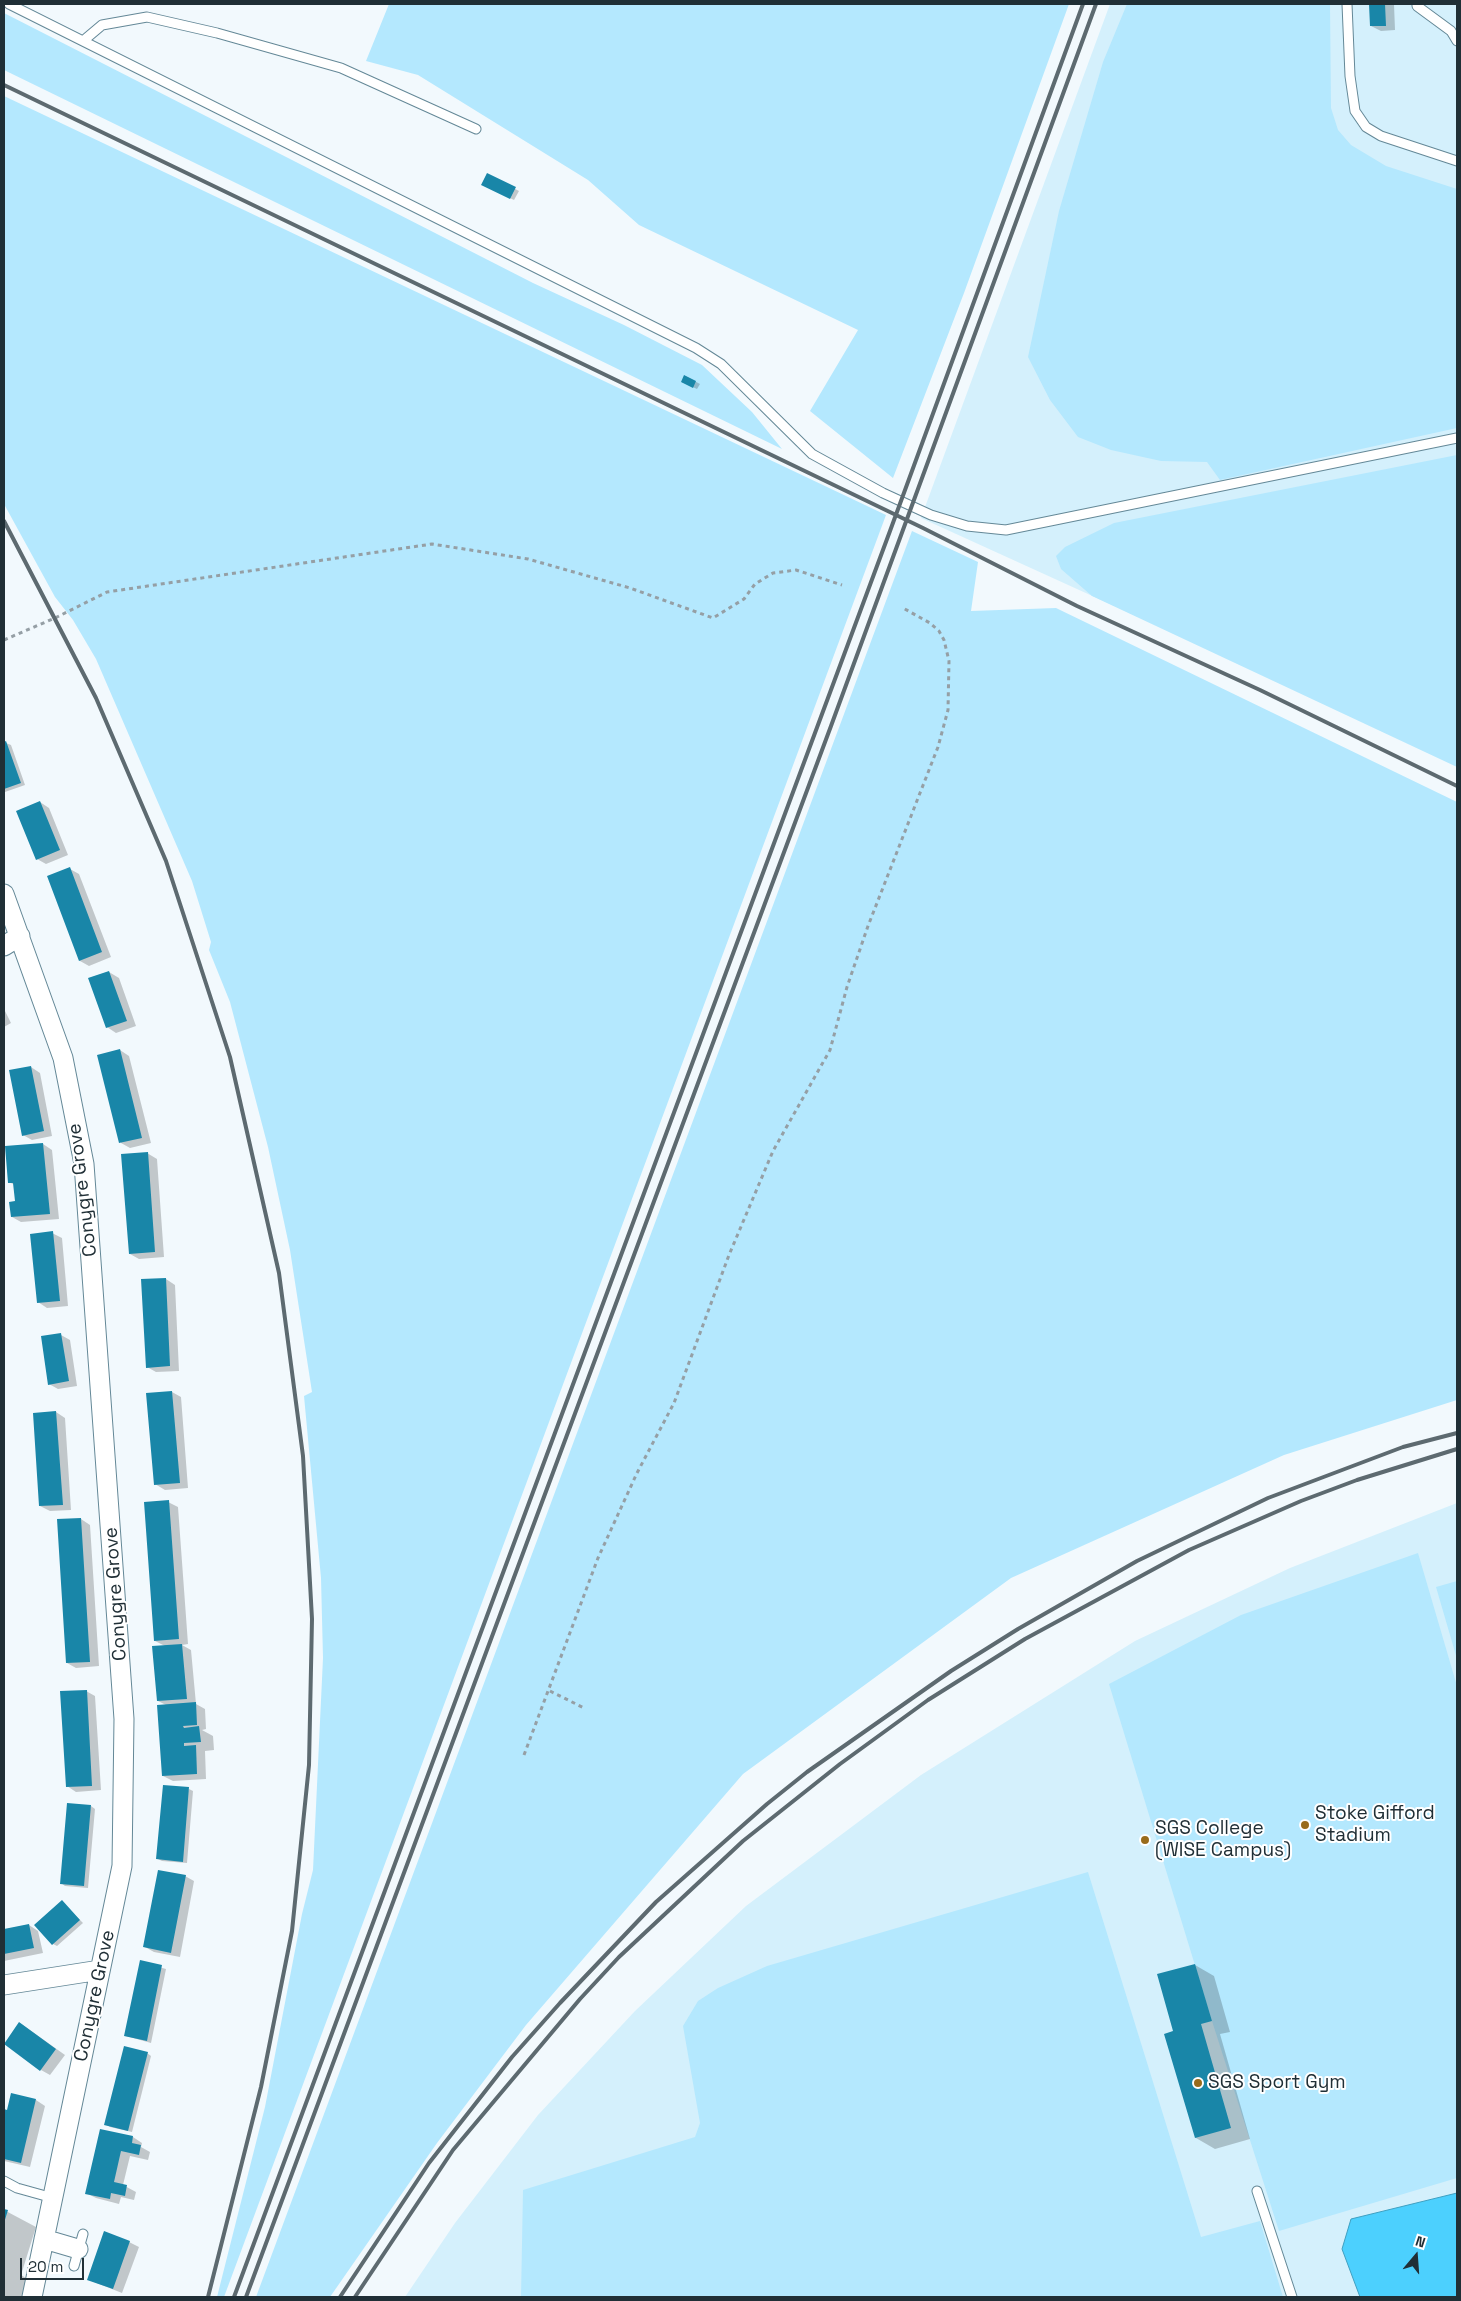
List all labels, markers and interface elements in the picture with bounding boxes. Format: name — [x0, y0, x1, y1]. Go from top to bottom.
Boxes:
street label: Conygre Grove — [64, 1122, 102, 1258]
street label: Conygre Grove — [100, 1526, 132, 1662]
place label: Stoke Gifford Stadium — [1315, 1803, 1435, 1847]
place label: SGS College (WISE Campus) — [1155, 1818, 1291, 1862]
marker: Stoke Gifford Stadium — [1299, 1819, 1311, 1831]
marker: SGS College (WISE Campus) — [1139, 1834, 1151, 1846]
street label: Conygre Grove — [70, 1928, 120, 2064]
place label: SGS Sport Gym — [1208, 2072, 1346, 2094]
marker: SGS Sport Gym — [1192, 2077, 1204, 2089]
north arrow — [1391, 2231, 1441, 2281]
text: N — [1413, 2232, 1428, 2252]
scale bar — [22, 2248, 86, 2280]
text: 20 m — [28, 2257, 63, 2276]

